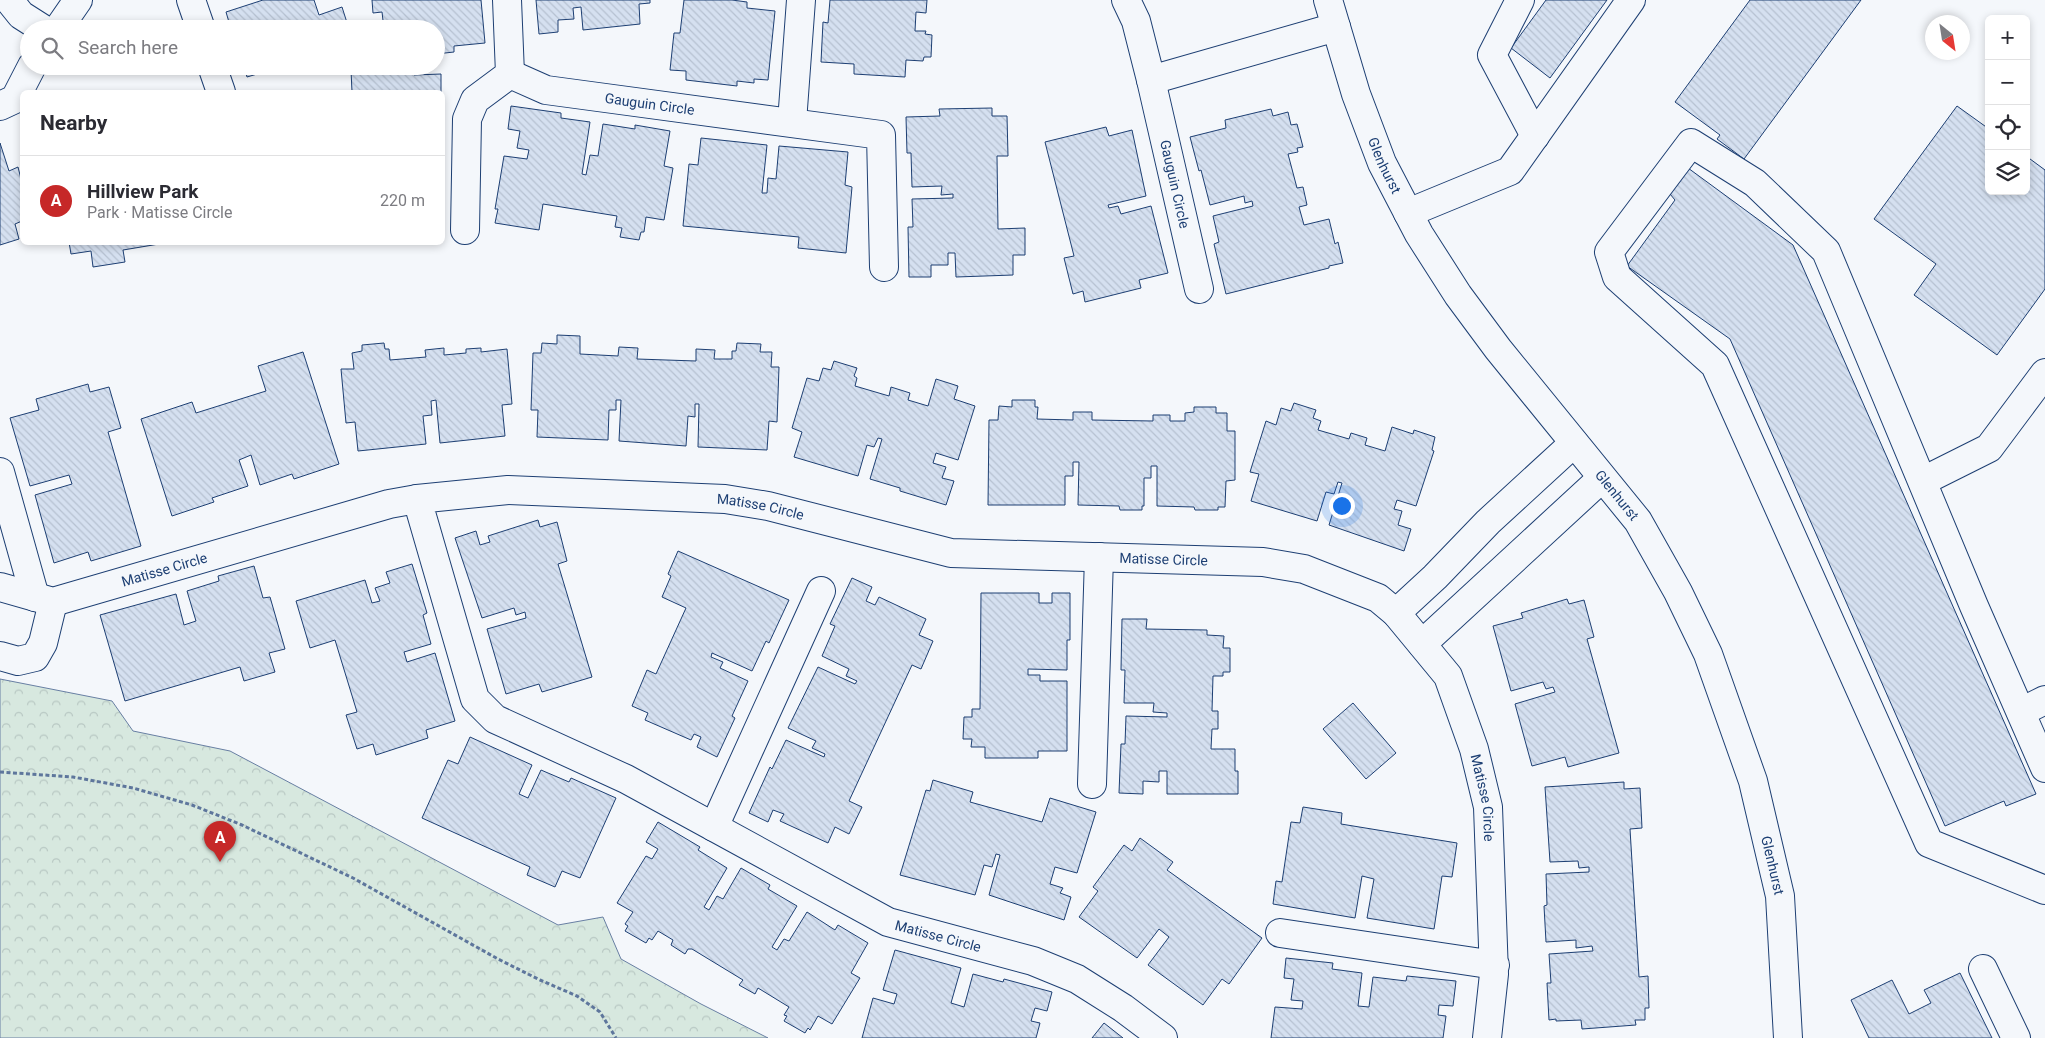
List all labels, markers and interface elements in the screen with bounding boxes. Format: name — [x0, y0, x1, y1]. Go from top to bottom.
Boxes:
north arrow — [1925, 15, 1970, 60]
map controls — [1985, 15, 2030, 195]
button: + — [1985, 15, 2030, 60]
search box — [20, 20, 445, 75]
icon: search — [38, 34, 66, 62]
text: Search here — [78, 36, 178, 59]
button: − — [1985, 60, 2030, 105]
street label: Gauguin Circle — [604, 90, 696, 118]
button: locate — [1985, 105, 2030, 150]
text: Nearby — [40, 111, 107, 135]
street label: Glenhurst — [1365, 135, 1405, 197]
street label: Gauguin Circle — [1157, 138, 1193, 230]
button: layers — [1985, 150, 2030, 195]
text: Hillview Park — [87, 180, 199, 203]
text: A — [51, 191, 61, 210]
text: 220 m — [380, 191, 425, 210]
text: Park · Matisse Circle — [87, 203, 232, 222]
street label: Glenhurst — [1592, 467, 1642, 524]
street label: Matisse Circle — [717, 491, 806, 523]
your location — [1329, 493, 1355, 519]
street label: Matisse Circle — [120, 549, 209, 590]
street label: Matisse Circle — [1119, 550, 1208, 568]
street label: Matisse Circle — [1468, 753, 1497, 842]
pin: A — [204, 821, 236, 862]
street label: Glenhurst — [1758, 834, 1788, 897]
street label: Matisse Circle — [893, 917, 983, 955]

